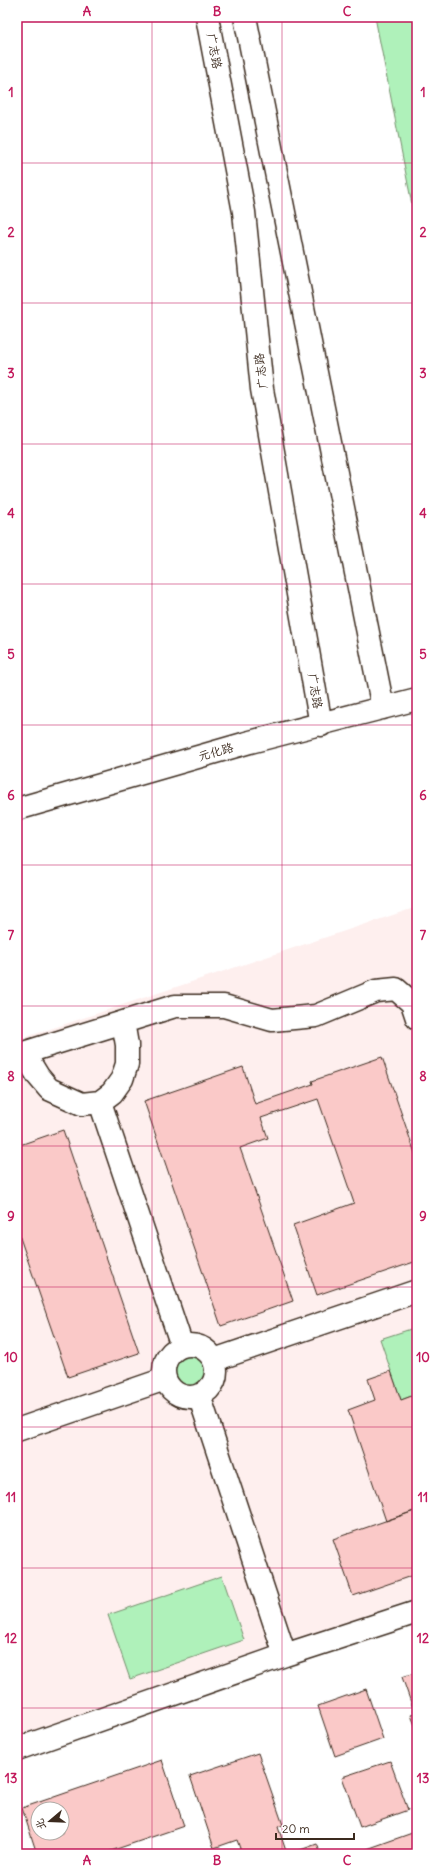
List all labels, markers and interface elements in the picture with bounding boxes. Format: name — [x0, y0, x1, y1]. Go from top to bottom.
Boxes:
text: A — [83, 3, 92, 20]
text: B — [213, 3, 222, 20]
text: C — [343, 3, 352, 20]
street label: 广志路 — [204, 32, 225, 70]
text: 1 — [8, 84, 14, 101]
text: 1 — [420, 84, 426, 101]
text: 2 — [7, 224, 15, 241]
text: 2 — [419, 224, 427, 241]
street label: 广志路 — [251, 352, 270, 390]
text: 3 — [7, 365, 15, 382]
text: 3 — [419, 365, 427, 382]
text: 4 — [7, 505, 15, 522]
text: 4 — [419, 505, 427, 522]
text: 5 — [7, 646, 15, 663]
text: 5 — [419, 646, 427, 663]
street label: 广志路 — [305, 672, 326, 710]
street label: 元化路 — [196, 739, 235, 764]
text: 6 — [7, 787, 15, 804]
text: 6 — [419, 787, 427, 804]
text: 7 — [8, 927, 15, 944]
text: 7 — [420, 927, 427, 944]
text: 8 — [7, 1068, 15, 1085]
text: 8 — [419, 1068, 427, 1085]
text: 9 — [7, 1208, 15, 1225]
text: 9 — [419, 1208, 427, 1225]
text: 10 — [4, 1349, 18, 1366]
text: 10 — [416, 1349, 430, 1366]
text: 11 — [6, 1489, 16, 1506]
text: 11 — [418, 1489, 428, 1506]
text: 12 — [5, 1630, 17, 1647]
text: 12 — [417, 1630, 429, 1647]
text: 13 — [5, 1770, 17, 1787]
text: 13 — [417, 1770, 429, 1787]
north arrow — [30, 1801, 70, 1841]
scale bar — [276, 1815, 354, 1841]
text: 北 — [32, 1817, 49, 1832]
text: 20 m — [282, 1821, 310, 1836]
text: A — [83, 1852, 92, 1869]
text: B — [213, 1852, 222, 1869]
text: C — [343, 1852, 352, 1869]

